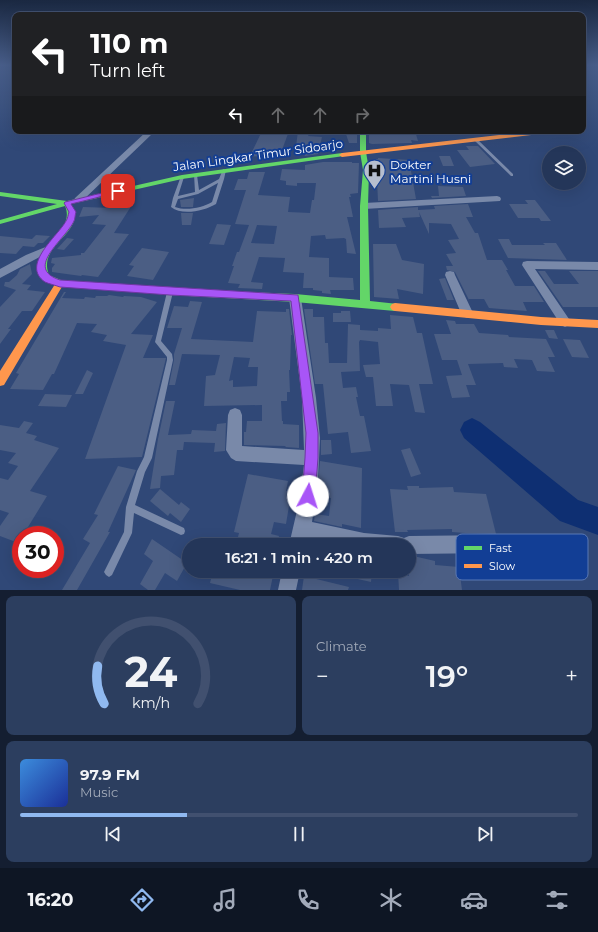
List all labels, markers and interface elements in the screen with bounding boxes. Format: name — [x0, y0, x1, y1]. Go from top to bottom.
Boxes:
text: 110 m — [90, 26, 168, 60]
icon: left — [24, 28, 76, 80]
text: Turn left — [90, 60, 165, 82]
icon: left — [225, 104, 247, 126]
icon: ahead — [267, 104, 289, 126]
icon: ahead — [309, 104, 331, 126]
icon: right — [351, 104, 373, 126]
street label: Jalan Lingkar Timur Sidoarjo — [171, 136, 344, 174]
map controls — [542, 146, 586, 190]
button: layers — [542, 146, 586, 190]
place label: Dokter Martini Husni — [390, 157, 471, 186]
hospital icon: Dokter Martini Husni — [362, 158, 388, 191]
pin — [101, 174, 135, 208]
icon: arrive — [107, 180, 129, 202]
position arrow — [287, 475, 329, 517]
speed limit sign: 30 — [12, 526, 64, 578]
legend — [456, 534, 588, 580]
text: Fast — [489, 541, 513, 555]
text: 16:21 · 1 min · 420 m — [225, 548, 373, 567]
text: Slow — [489, 559, 515, 573]
text: Climate — [316, 638, 367, 654]
text: 24 — [125, 646, 178, 696]
text: 19° — [426, 658, 468, 695]
text: − — [316, 663, 329, 690]
text: + — [565, 663, 578, 690]
text: km/h — [132, 693, 170, 711]
text: 97.9 FM — [80, 765, 140, 784]
text: Music — [80, 784, 118, 800]
icon: previous — [102, 823, 124, 845]
icon: pause — [288, 823, 310, 845]
icon: next — [474, 823, 496, 845]
icon: directions — [128, 886, 156, 914]
icon: music — [211, 886, 239, 914]
icon: phone — [294, 886, 322, 914]
icon: climate — [377, 886, 405, 914]
icon: car — [460, 886, 488, 914]
icon: filters — [543, 886, 571, 914]
text: 16:20 — [27, 889, 74, 911]

